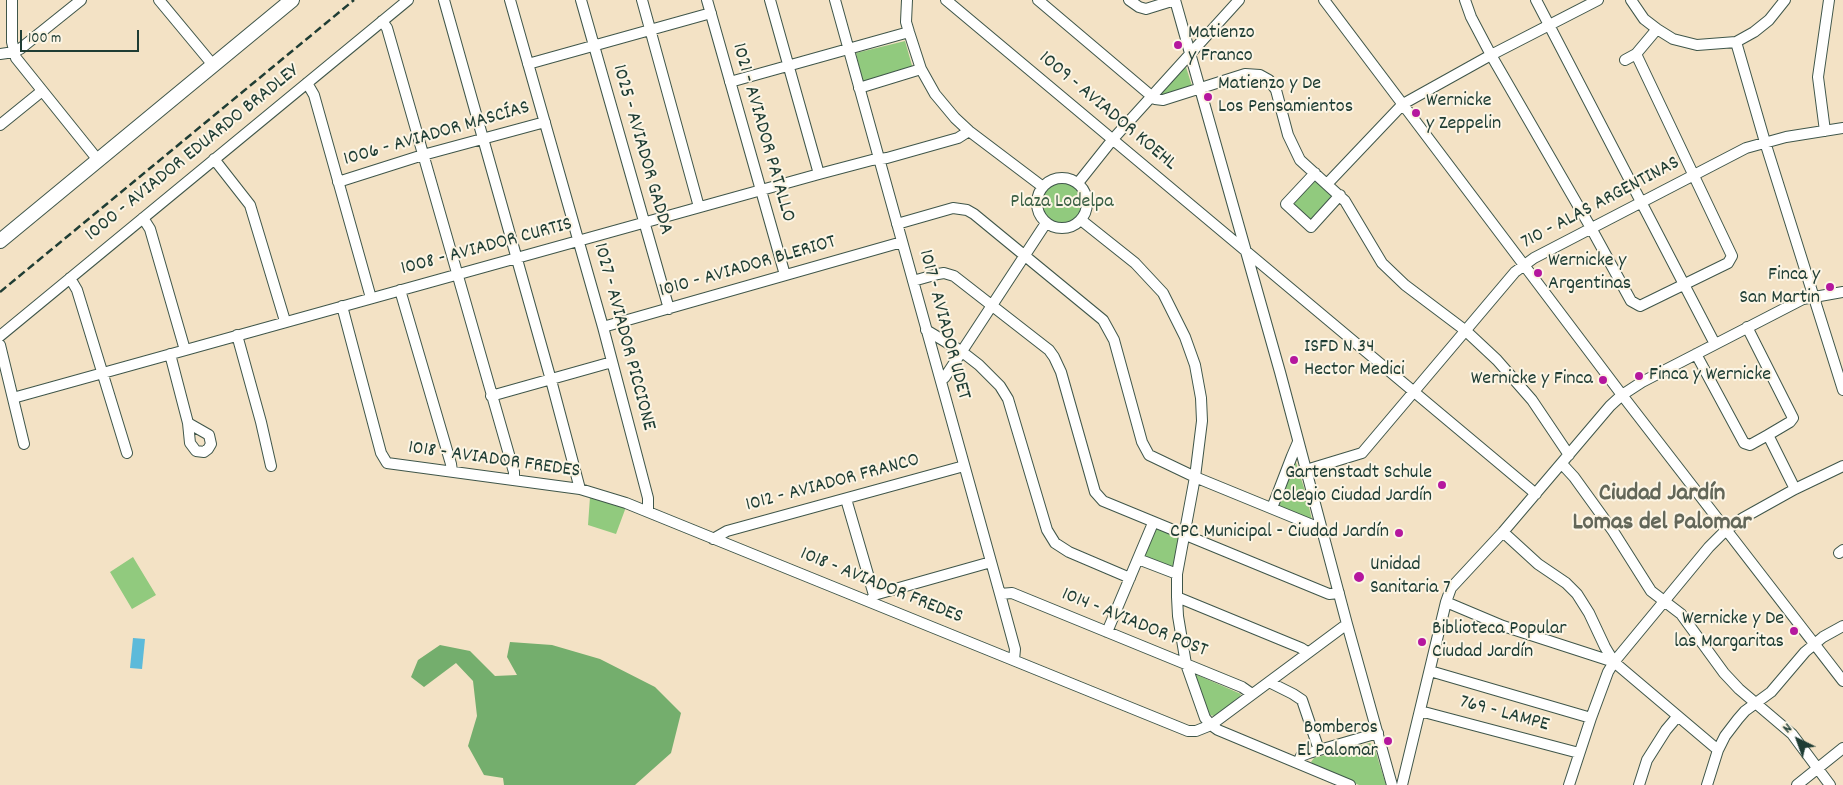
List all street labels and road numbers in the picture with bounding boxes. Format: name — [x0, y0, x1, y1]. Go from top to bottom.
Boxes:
street label: 1021 - AVIADOR PATALLO — [725, 41, 799, 225]
street label: 1009 - AVIADOR KOEHL — [1033, 47, 1181, 177]
street label: 1000 - AVIADOR EDUARDO BRADLEY — [81, 60, 305, 248]
street label: 1025 - AVIADOR GADDA — [605, 62, 677, 238]
street label: 1006 - AVIADOR MASCÍAS — [341, 97, 533, 173]
street label: 710 - ALAS ARGENTINAS — [1518, 152, 1684, 256]
street label: 1008 - AVIADOR CURTIS — [399, 214, 575, 282]
street label: 1010 - AVIADOR BLERIOT — [657, 231, 839, 305]
street label: 1027 - AVIADOR PICCIONE — [586, 241, 660, 433]
street label: 1017 - AVIADOR UDET — [911, 247, 975, 403]
street label: 1018 - AVIADOR FREDES — [406, 437, 582, 485]
street label: 1012 - AVIADOR FRANCO — [743, 449, 923, 519]
street label: 1018 - AVIADOR FREDES — [796, 543, 966, 631]
street label: 1014 - AVIADOR POST — [1058, 584, 1210, 664]
street label: 769 - LAMPE — [1457, 692, 1551, 738]

